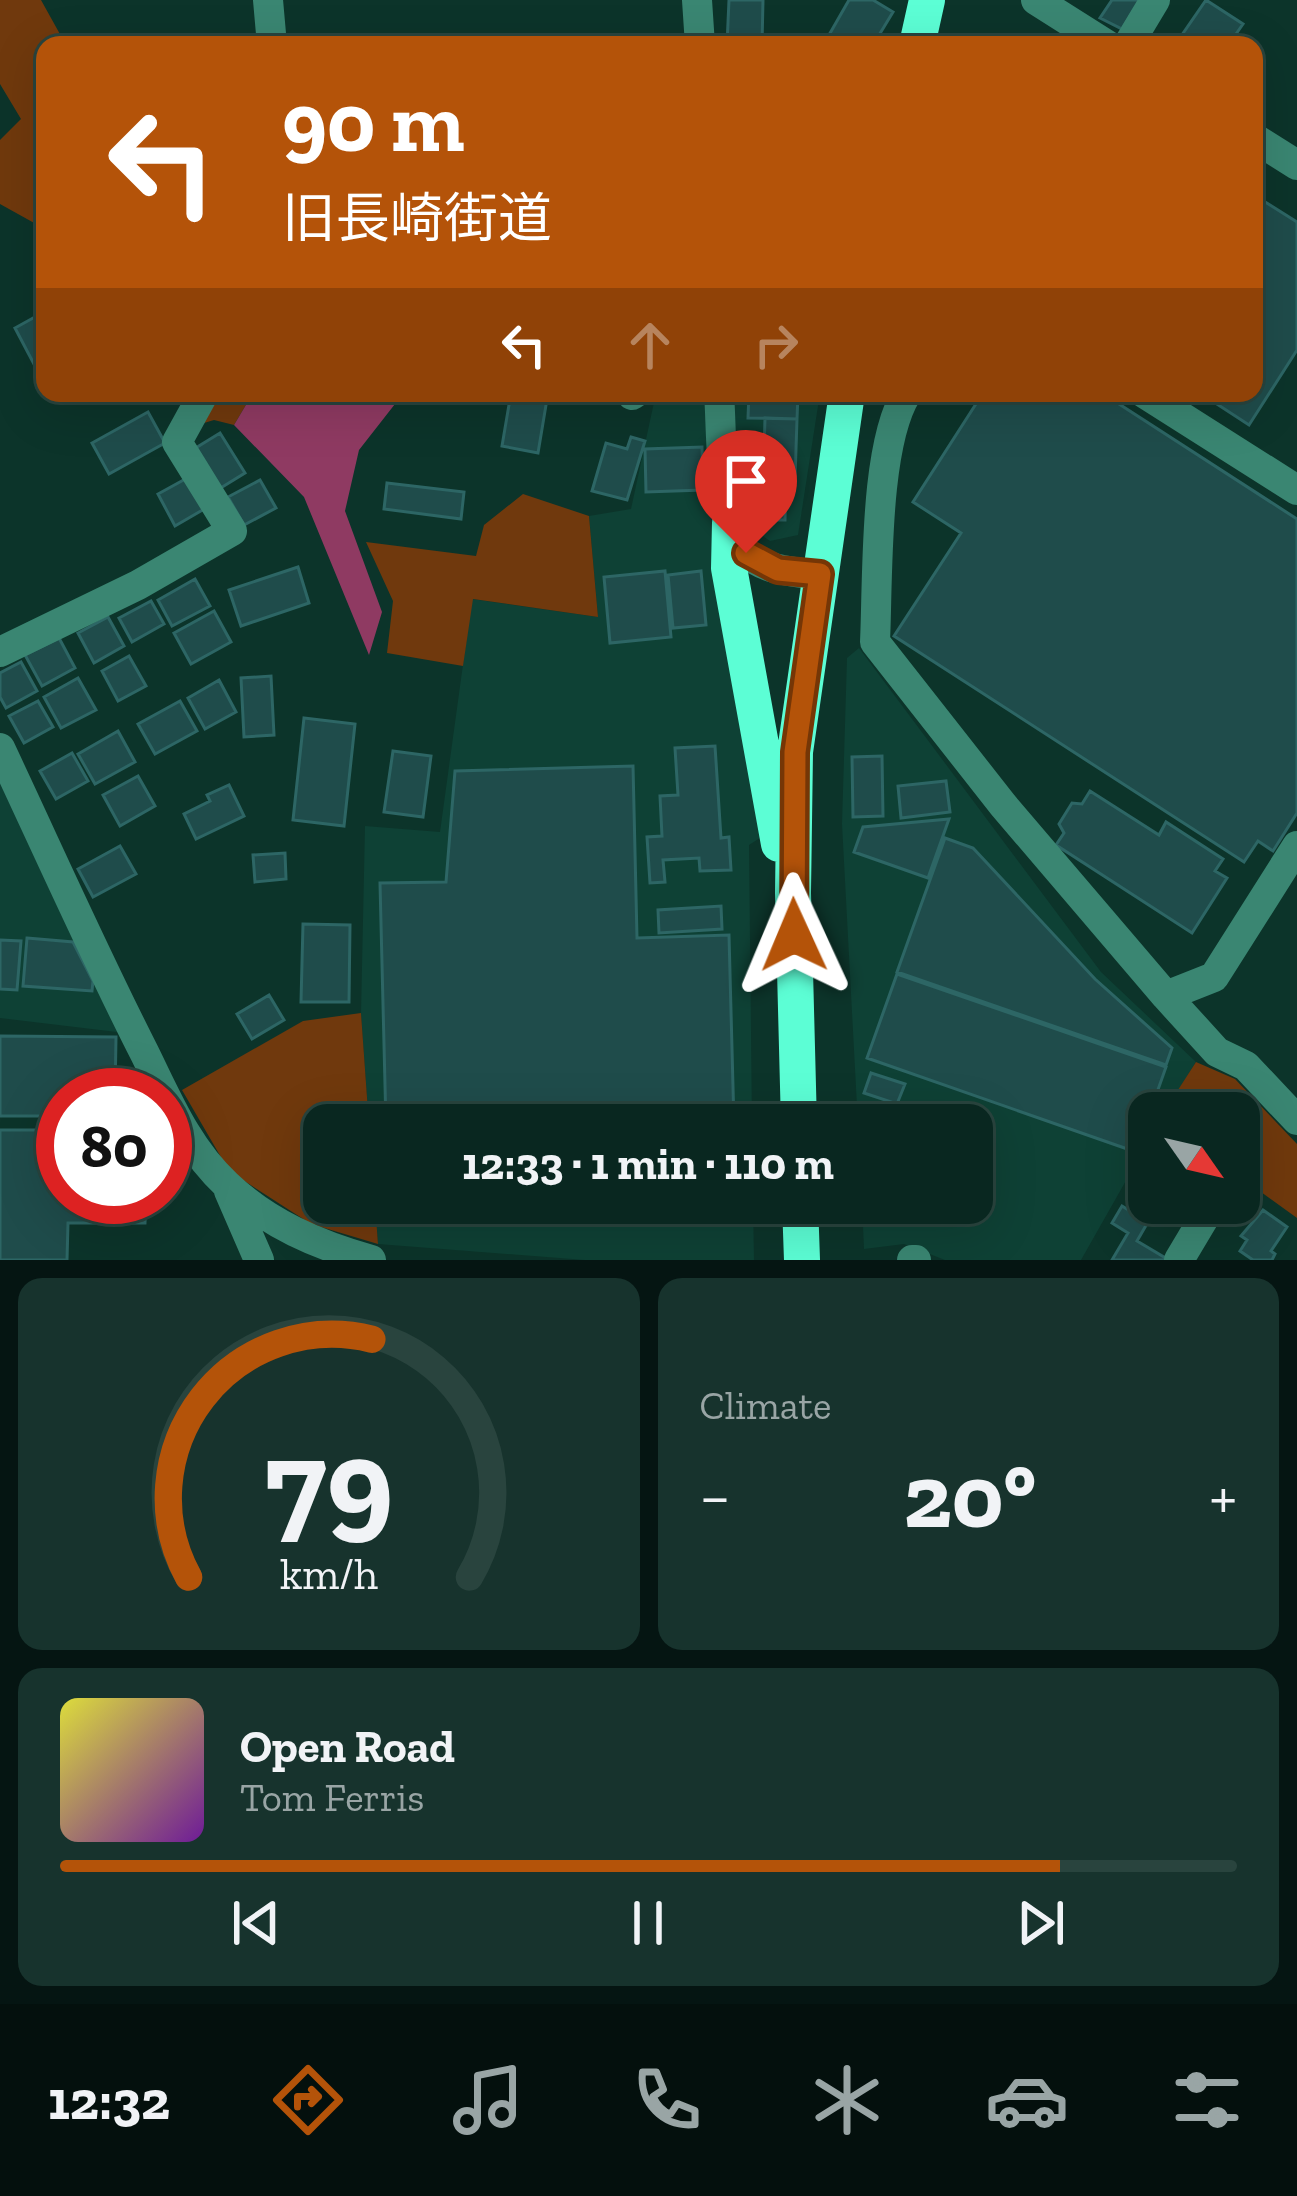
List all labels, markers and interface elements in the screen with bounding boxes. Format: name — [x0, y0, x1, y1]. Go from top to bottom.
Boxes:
text: 90 m — [282, 72, 465, 173]
icon: left — [84, 84, 240, 240]
text: 旧長崎街道 — [282, 186, 552, 251]
icon: left — [491, 312, 557, 378]
icon: ahead — [617, 312, 683, 378]
icon: right — [743, 312, 809, 378]
pin — [695, 430, 797, 553]
icon: arrive — [713, 448, 779, 514]
position arrow — [731, 872, 857, 998]
speed limit sign: 80 — [36, 1068, 192, 1224]
north arrow — [1128, 1092, 1260, 1224]
map controls — [1128, 1092, 1260, 1224]
text: 12:33 · 1 min · 110 m — [462, 1137, 834, 1191]
text: Climate — [700, 1382, 831, 1429]
text: 79 — [264, 1408, 393, 1558]
text: 20° — [903, 1442, 1036, 1550]
text: − — [700, 1457, 730, 1536]
text: + — [1209, 1457, 1237, 1536]
text: km/h — [280, 1549, 378, 1600]
text: Open Road — [240, 1720, 455, 1774]
text: Tom Ferris — [240, 1774, 424, 1821]
icon: previous — [223, 1890, 289, 1956]
icon: pause — [615, 1890, 681, 1956]
icon: next — [1008, 1890, 1074, 1956]
icon: directions — [266, 2058, 350, 2142]
icon: music — [446, 2058, 530, 2142]
icon: phone — [625, 2058, 709, 2142]
icon: climate — [805, 2058, 889, 2142]
icon: car — [985, 2058, 1069, 2142]
icon: filters — [1165, 2058, 1249, 2142]
text: 12:32 — [48, 2068, 170, 2133]

